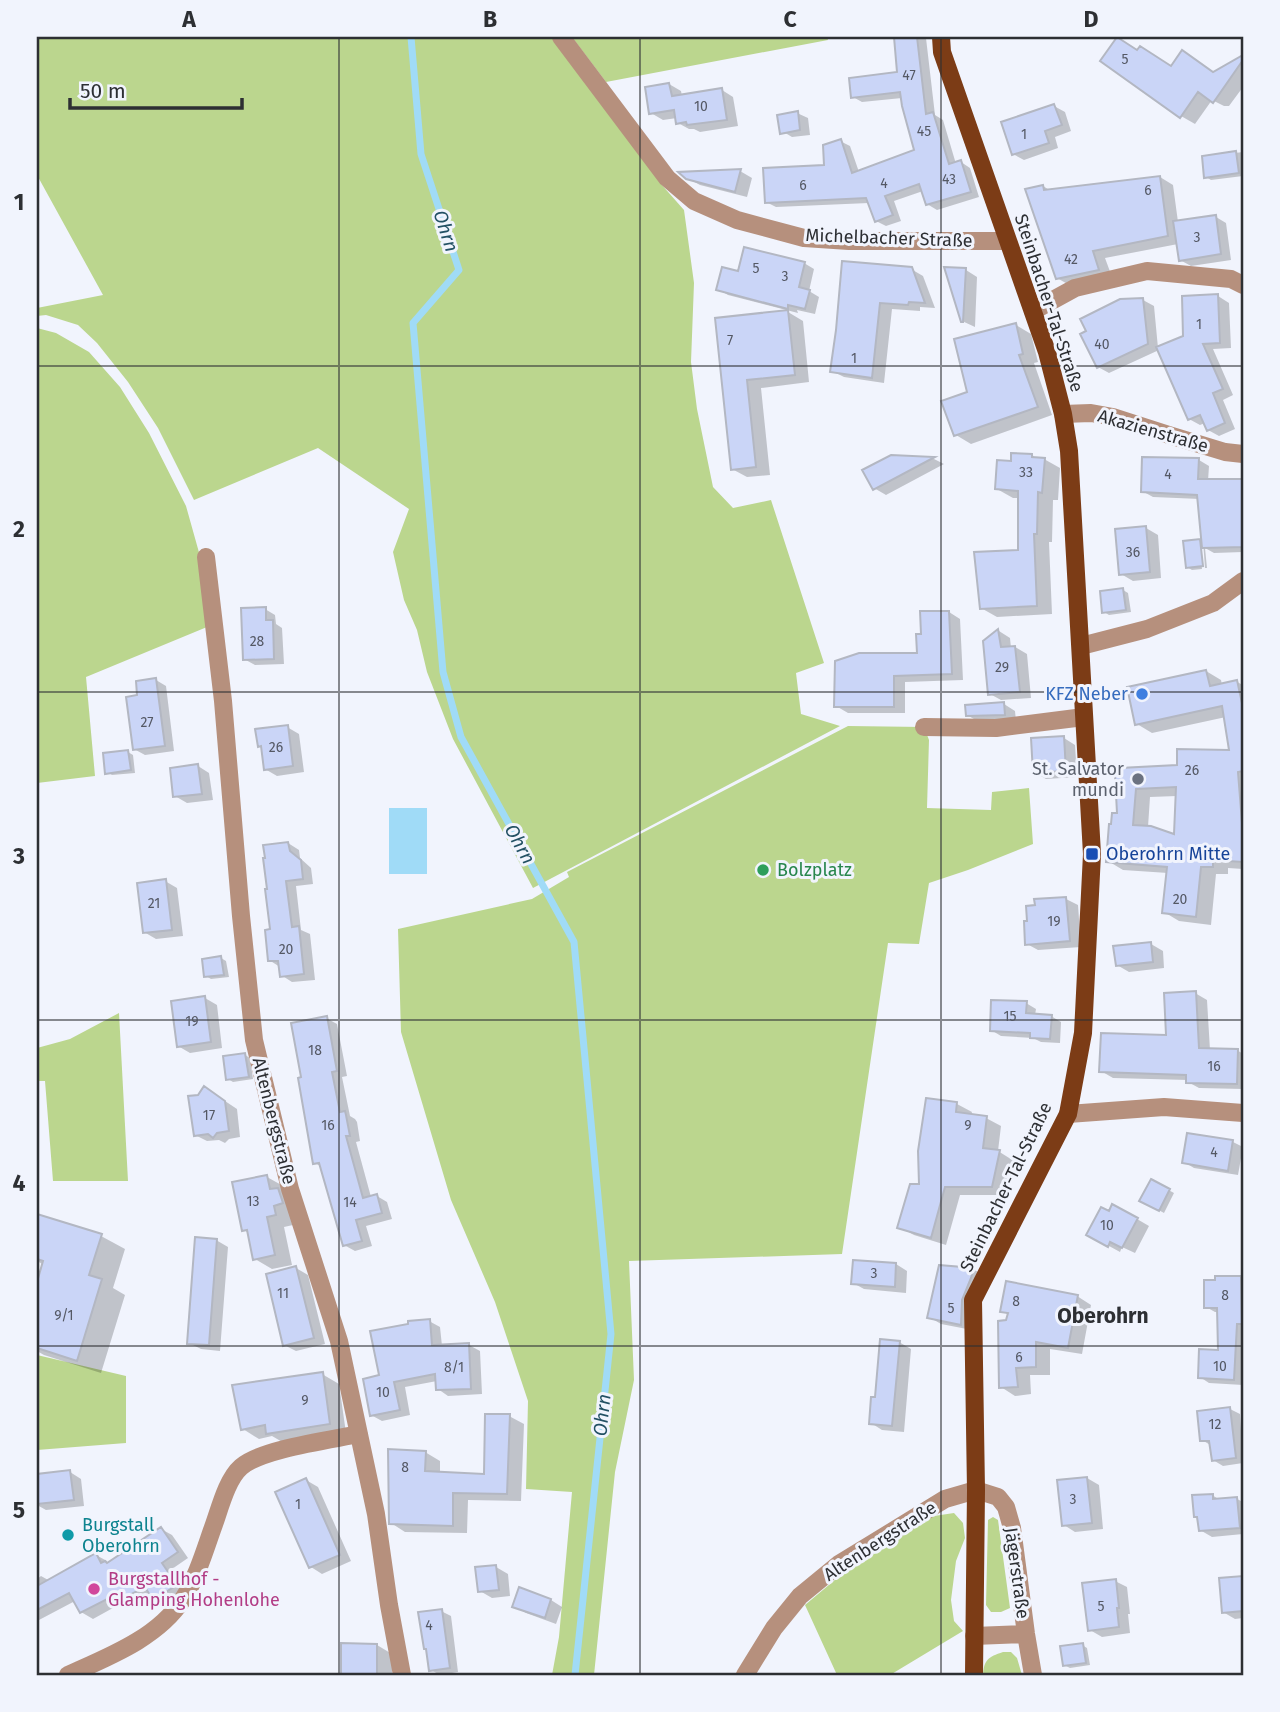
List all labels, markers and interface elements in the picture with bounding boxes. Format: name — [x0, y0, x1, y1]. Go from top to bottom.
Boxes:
text: A — [181, 5, 196, 33]
text: B — [483, 5, 497, 33]
text: C — [783, 5, 797, 33]
text: D — [1084, 5, 1099, 33]
house number: 5 — [1121, 51, 1129, 68]
scale bar — [70, 66, 242, 110]
house number: 47 — [902, 67, 916, 84]
text: 50 m — [80, 78, 126, 104]
house number: 10 — [694, 98, 708, 115]
house number: 45 — [917, 123, 931, 140]
house number: 1 — [1021, 126, 1027, 143]
house number: 43 — [942, 171, 956, 188]
house number: 4 — [880, 175, 888, 192]
house number: 6 — [799, 177, 807, 194]
house number: 6 — [1144, 182, 1152, 199]
text: 1 — [14, 188, 24, 216]
water label: Ohrn — [429, 207, 463, 255]
street label: Steinbacher-Tal-Straße — [1010, 211, 1088, 395]
street label: Michelbacher Straße — [805, 224, 973, 252]
house number: 3 — [1194, 229, 1201, 246]
house number: 42 — [1064, 251, 1078, 268]
house number: 5 — [752, 260, 760, 277]
house number: 3 — [782, 268, 789, 285]
house number: 1 — [1196, 316, 1202, 333]
house number: 7 — [727, 332, 733, 349]
house number: 40 — [1094, 336, 1110, 353]
house number: 1 — [851, 350, 857, 367]
street label: Akazienstraße — [1095, 405, 1211, 457]
house number: 33 — [1019, 464, 1033, 481]
house number: 4 — [1164, 466, 1172, 483]
text: 2 — [13, 515, 25, 543]
house number: 36 — [1126, 544, 1140, 561]
house number: 28 — [250, 633, 265, 650]
house number: 29 — [995, 659, 1009, 676]
place label: KFZ Neber — [1045, 683, 1128, 705]
marker: KFZ Neber — [1134, 686, 1150, 702]
house number: 27 — [140, 714, 154, 731]
house number: 26 — [269, 739, 283, 756]
place label: St. Salvator mundi — [1032, 758, 1124, 801]
house number: 26 — [1185, 762, 1199, 779]
marker: St. Salvator mundi — [1130, 771, 1146, 787]
water label: Ohrn — [500, 820, 540, 868]
text: 3 — [12, 842, 25, 870]
place label: Oberohrn Mitte — [1106, 843, 1230, 865]
marker: Oberohrn Mitte — [1084, 846, 1100, 862]
place label: Bolzplatz — [777, 859, 852, 881]
marker: Bolzplatz — [755, 862, 771, 878]
house number: 20 — [1173, 891, 1188, 908]
house number: 21 — [148, 895, 160, 912]
house number: 19 — [1047, 913, 1061, 930]
house number: 20 — [279, 941, 294, 958]
house number: 15 — [1003, 1008, 1017, 1025]
house number: 19 — [185, 1013, 199, 1030]
house number: 18 — [308, 1042, 322, 1059]
street label: Altenbergstraße — [248, 1055, 300, 1187]
house number: 16 — [1207, 1058, 1221, 1075]
street label: Steinbacher-Tal-Straße — [955, 1099, 1057, 1275]
house number: 17 — [203, 1107, 215, 1124]
house number: 16 — [321, 1117, 335, 1134]
house number: 9 — [964, 1117, 972, 1134]
house number: 4 — [1210, 1144, 1218, 1161]
text: 4 — [13, 1169, 26, 1197]
house number: 13 — [246, 1193, 260, 1210]
house number: 14 — [343, 1194, 357, 1211]
house number: 10 — [1100, 1217, 1114, 1234]
house number: 3 — [871, 1265, 878, 1282]
house number: 11 — [277, 1285, 289, 1302]
house number: 8 — [1221, 1287, 1229, 1304]
house number: 8 — [1012, 1293, 1020, 1310]
house number: 5 — [947, 1300, 955, 1317]
district label: Oberohrn — [1057, 1303, 1149, 1329]
house number: 9/1 — [54, 1307, 74, 1324]
house number: 6 — [1015, 1349, 1023, 1366]
house number: 10 — [1213, 1358, 1227, 1375]
house number: 8/1 — [444, 1359, 464, 1376]
house number: 10 — [376, 1384, 390, 1401]
house number: 9 — [301, 1392, 309, 1409]
water label: Ohrn — [588, 1393, 616, 1437]
house number: 12 — [1209, 1416, 1222, 1433]
house number: 8 — [401, 1459, 409, 1476]
house number: 3 — [1070, 1491, 1077, 1508]
text: 5 — [13, 1496, 25, 1524]
house number: 1 — [295, 1496, 301, 1513]
street label: Altenbergstraße — [819, 1496, 941, 1586]
place label: Burgstall Oberohrn — [82, 1514, 160, 1557]
street label: Jägerstraße — [1000, 1526, 1034, 1620]
marker: Burgstall Oberohrn — [60, 1527, 76, 1543]
place label: Burgstallhof - Glamping Hohenlohe — [108, 1568, 280, 1611]
marker: Burgstallhof - Glamping Hohenlohe — [86, 1581, 102, 1597]
house number: 5 — [1097, 1598, 1105, 1615]
house number: 4 — [425, 1617, 433, 1634]

